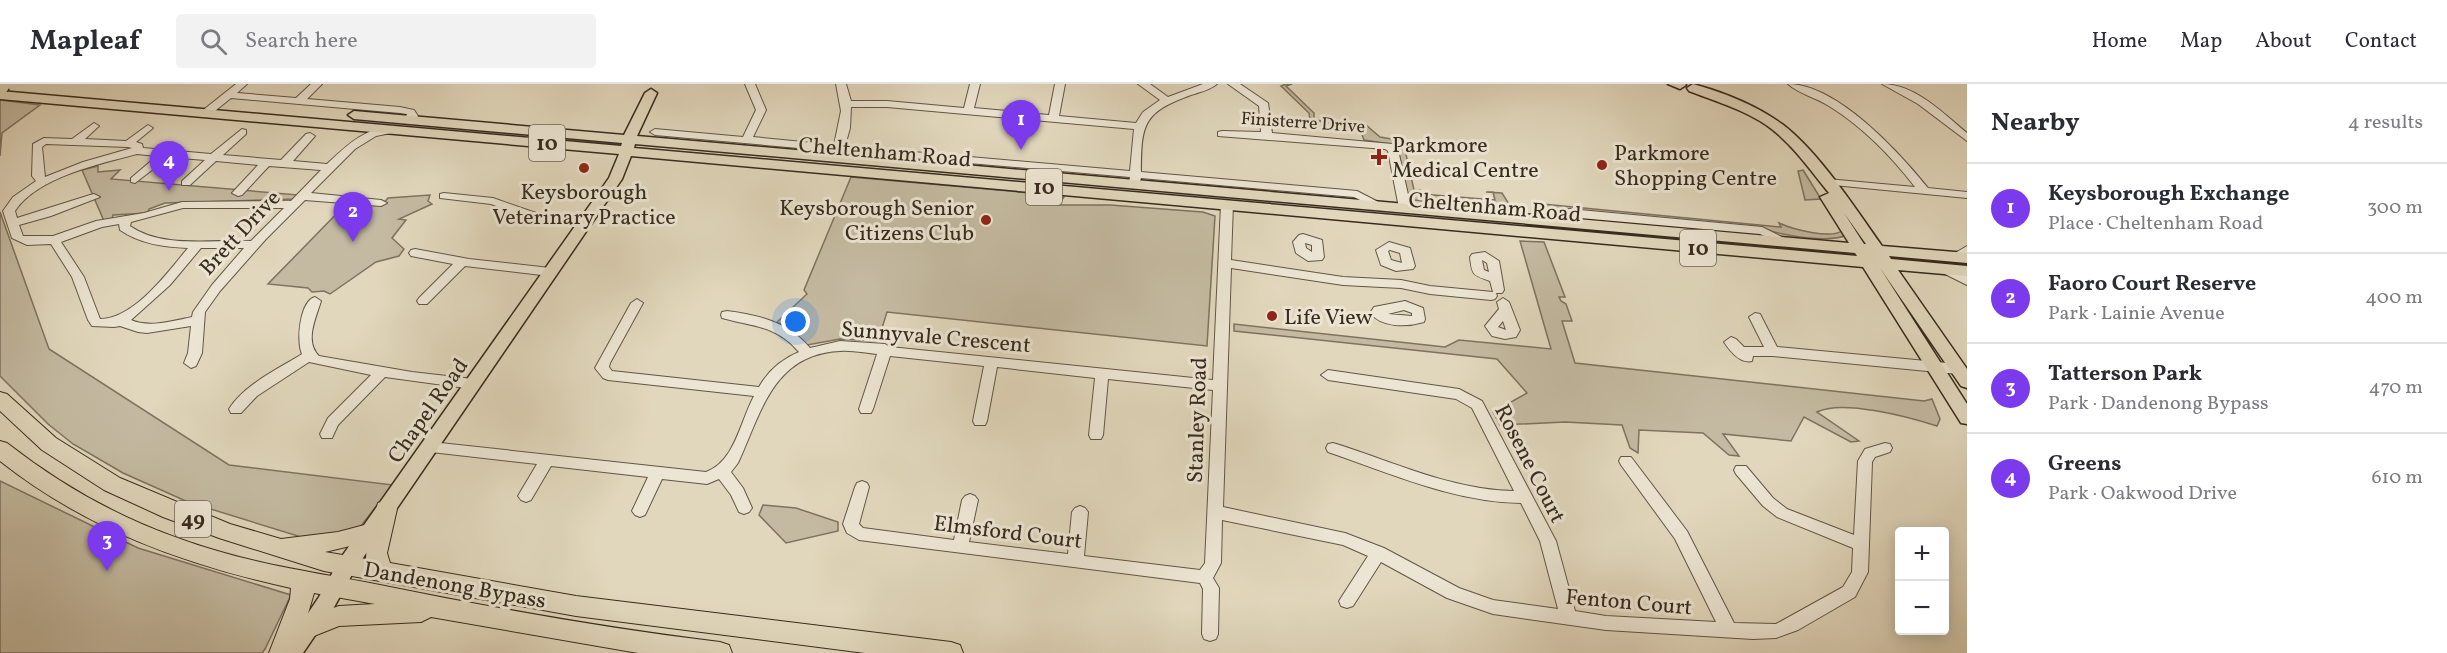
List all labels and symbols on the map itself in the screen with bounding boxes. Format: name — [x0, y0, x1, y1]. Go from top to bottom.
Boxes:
pin: 1 — [1002, 100, 1040, 150]
street label: Finisterre Drive — [1240, 107, 1366, 140]
road number: 10 — [529, 125, 565, 161]
street label: Cheltenham Road — [797, 131, 972, 176]
place label: Parkmore Medical Centre — [1392, 131, 1539, 187]
place label: Parkmore Shopping Centre — [1614, 139, 1777, 195]
pin: 4 — [150, 141, 188, 191]
marker: Parkmore Medical Centre — [1370, 148, 1388, 166]
marker: Parkmore Shopping Centre — [1595, 158, 1609, 172]
marker: Keysborough Veterinary Practice — [577, 161, 591, 175]
road number: 10 — [1026, 169, 1062, 205]
place label: Keysborough Veterinary Practice — [492, 178, 676, 234]
street label: Brett Drive — [193, 184, 289, 283]
street label: Cheltenham Road — [1407, 186, 1582, 231]
pin: 2 — [334, 192, 372, 242]
place label: Keysborough Senior Citizens Club — [779, 194, 974, 250]
marker: Keysborough Senior Citizens Club — [979, 213, 993, 227]
road number: 10 — [1680, 230, 1716, 266]
place label: Life View — [1284, 303, 1372, 334]
your location — [781, 307, 810, 336]
marker: Life View — [1265, 309, 1279, 323]
street label: Sunnyvale Crescent — [840, 315, 1032, 362]
street label: Chapel Road — [381, 353, 477, 470]
street label: Stanley Road — [1181, 357, 1216, 484]
street label: Rosene Court — [1486, 399, 1572, 529]
road number: 49 — [175, 501, 211, 537]
street label: Elmsford Court — [932, 509, 1084, 558]
pin: 3 — [88, 522, 126, 571]
street label: Dandenong Bypass — [361, 555, 548, 618]
street label: Fenton Court — [1564, 583, 1694, 624]

